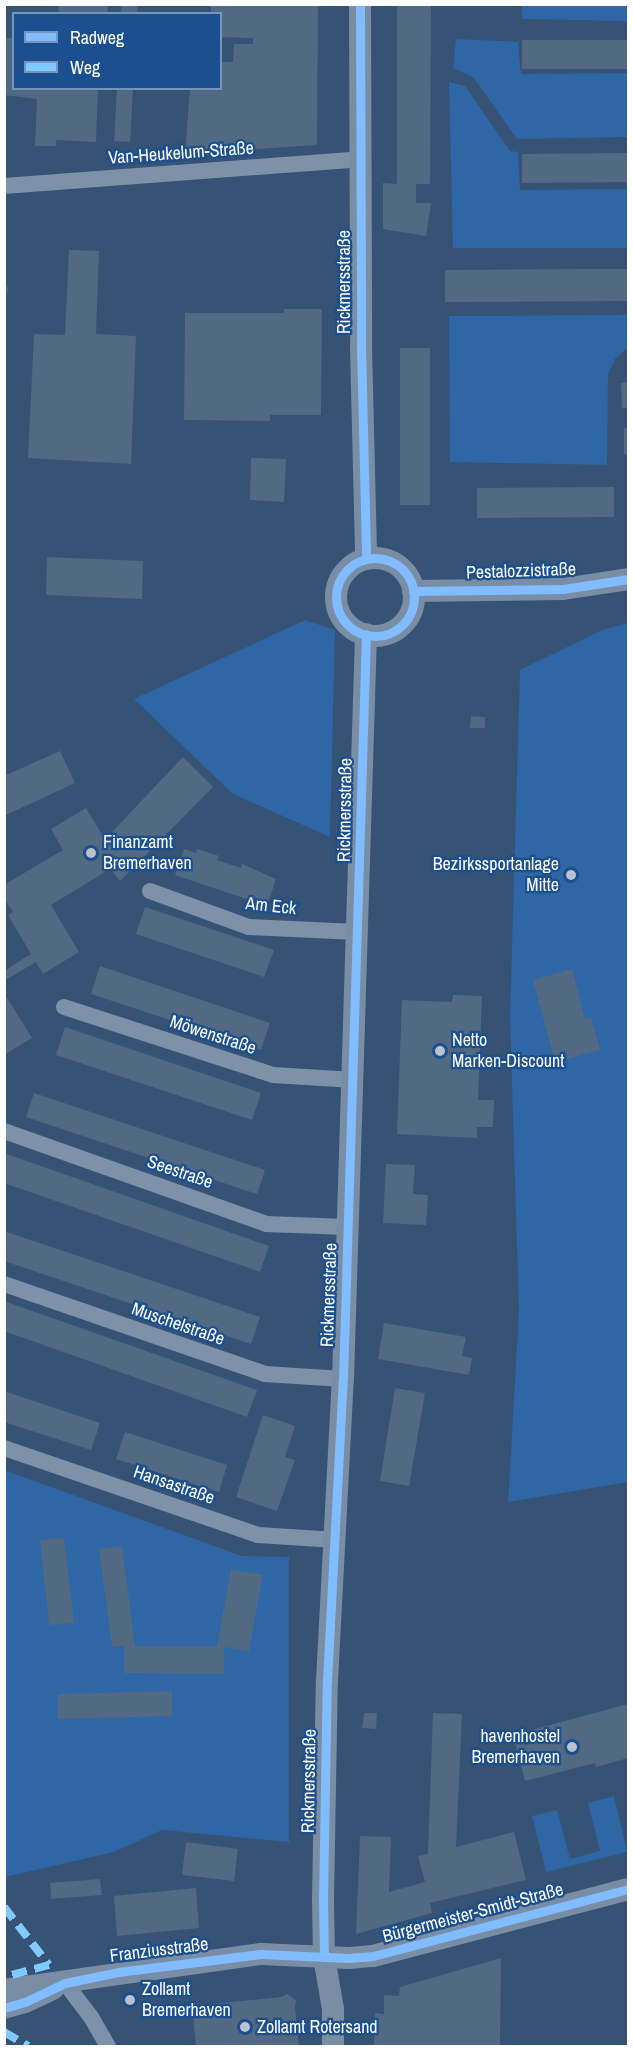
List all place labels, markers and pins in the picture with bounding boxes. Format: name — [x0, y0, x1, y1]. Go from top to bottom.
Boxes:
place label: Finanzamt Bremerhaven — [103, 832, 192, 874]
marker: Finanzamt Bremerhaven — [84, 846, 98, 860]
place label: Bezirkssportanlage Mitte — [433, 854, 559, 896]
marker: Bezirkssportanlage Mitte — [564, 868, 578, 882]
place label: Netto Marken-Discount — [452, 1030, 564, 1072]
marker: Netto Marken-Discount — [433, 1044, 447, 1058]
place label: havenhostel Bremerhaven — [471, 1726, 560, 1768]
marker: havenhostel Bremerhaven — [565, 1740, 579, 1754]
place label: Zollamt Bremerhaven — [142, 1979, 231, 2022]
marker: Zollamt Bremerhaven — [123, 1993, 137, 2007]
place label: Zollamt Rotersand — [257, 2016, 378, 2038]
marker: Zollamt Rotersand — [238, 2020, 252, 2034]

